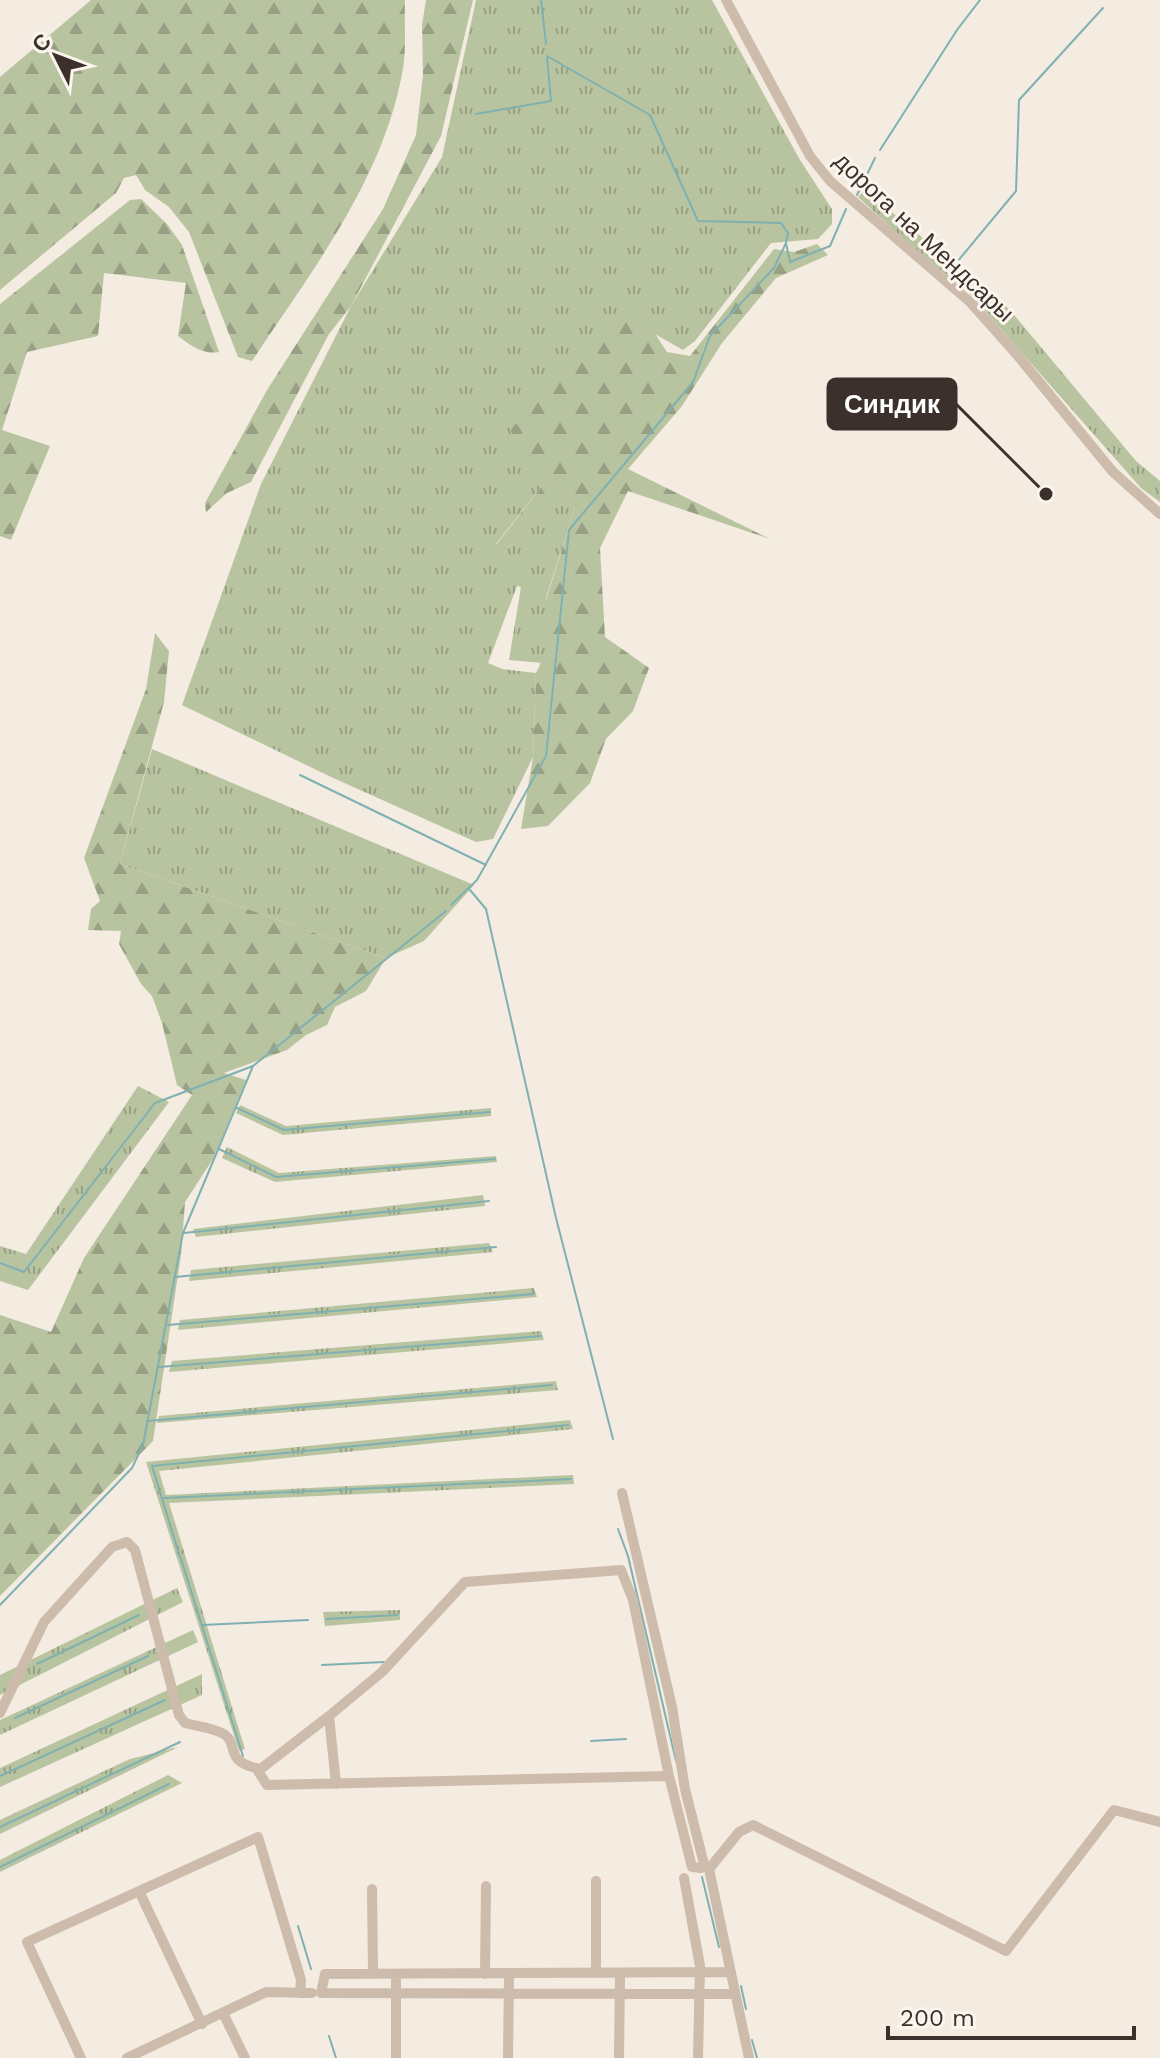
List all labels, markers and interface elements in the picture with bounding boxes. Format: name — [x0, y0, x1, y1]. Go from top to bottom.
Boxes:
north arrow — [16, 16, 96, 96]
text: С — [27, 29, 56, 57]
street label: дорога на Мендсары — [828, 146, 1020, 328]
callout: Синдик — [828, 379, 956, 429]
text: Синдик — [844, 389, 941, 419]
scale bar — [888, 1990, 1134, 2040]
text: 200 m — [900, 2004, 975, 2032]

